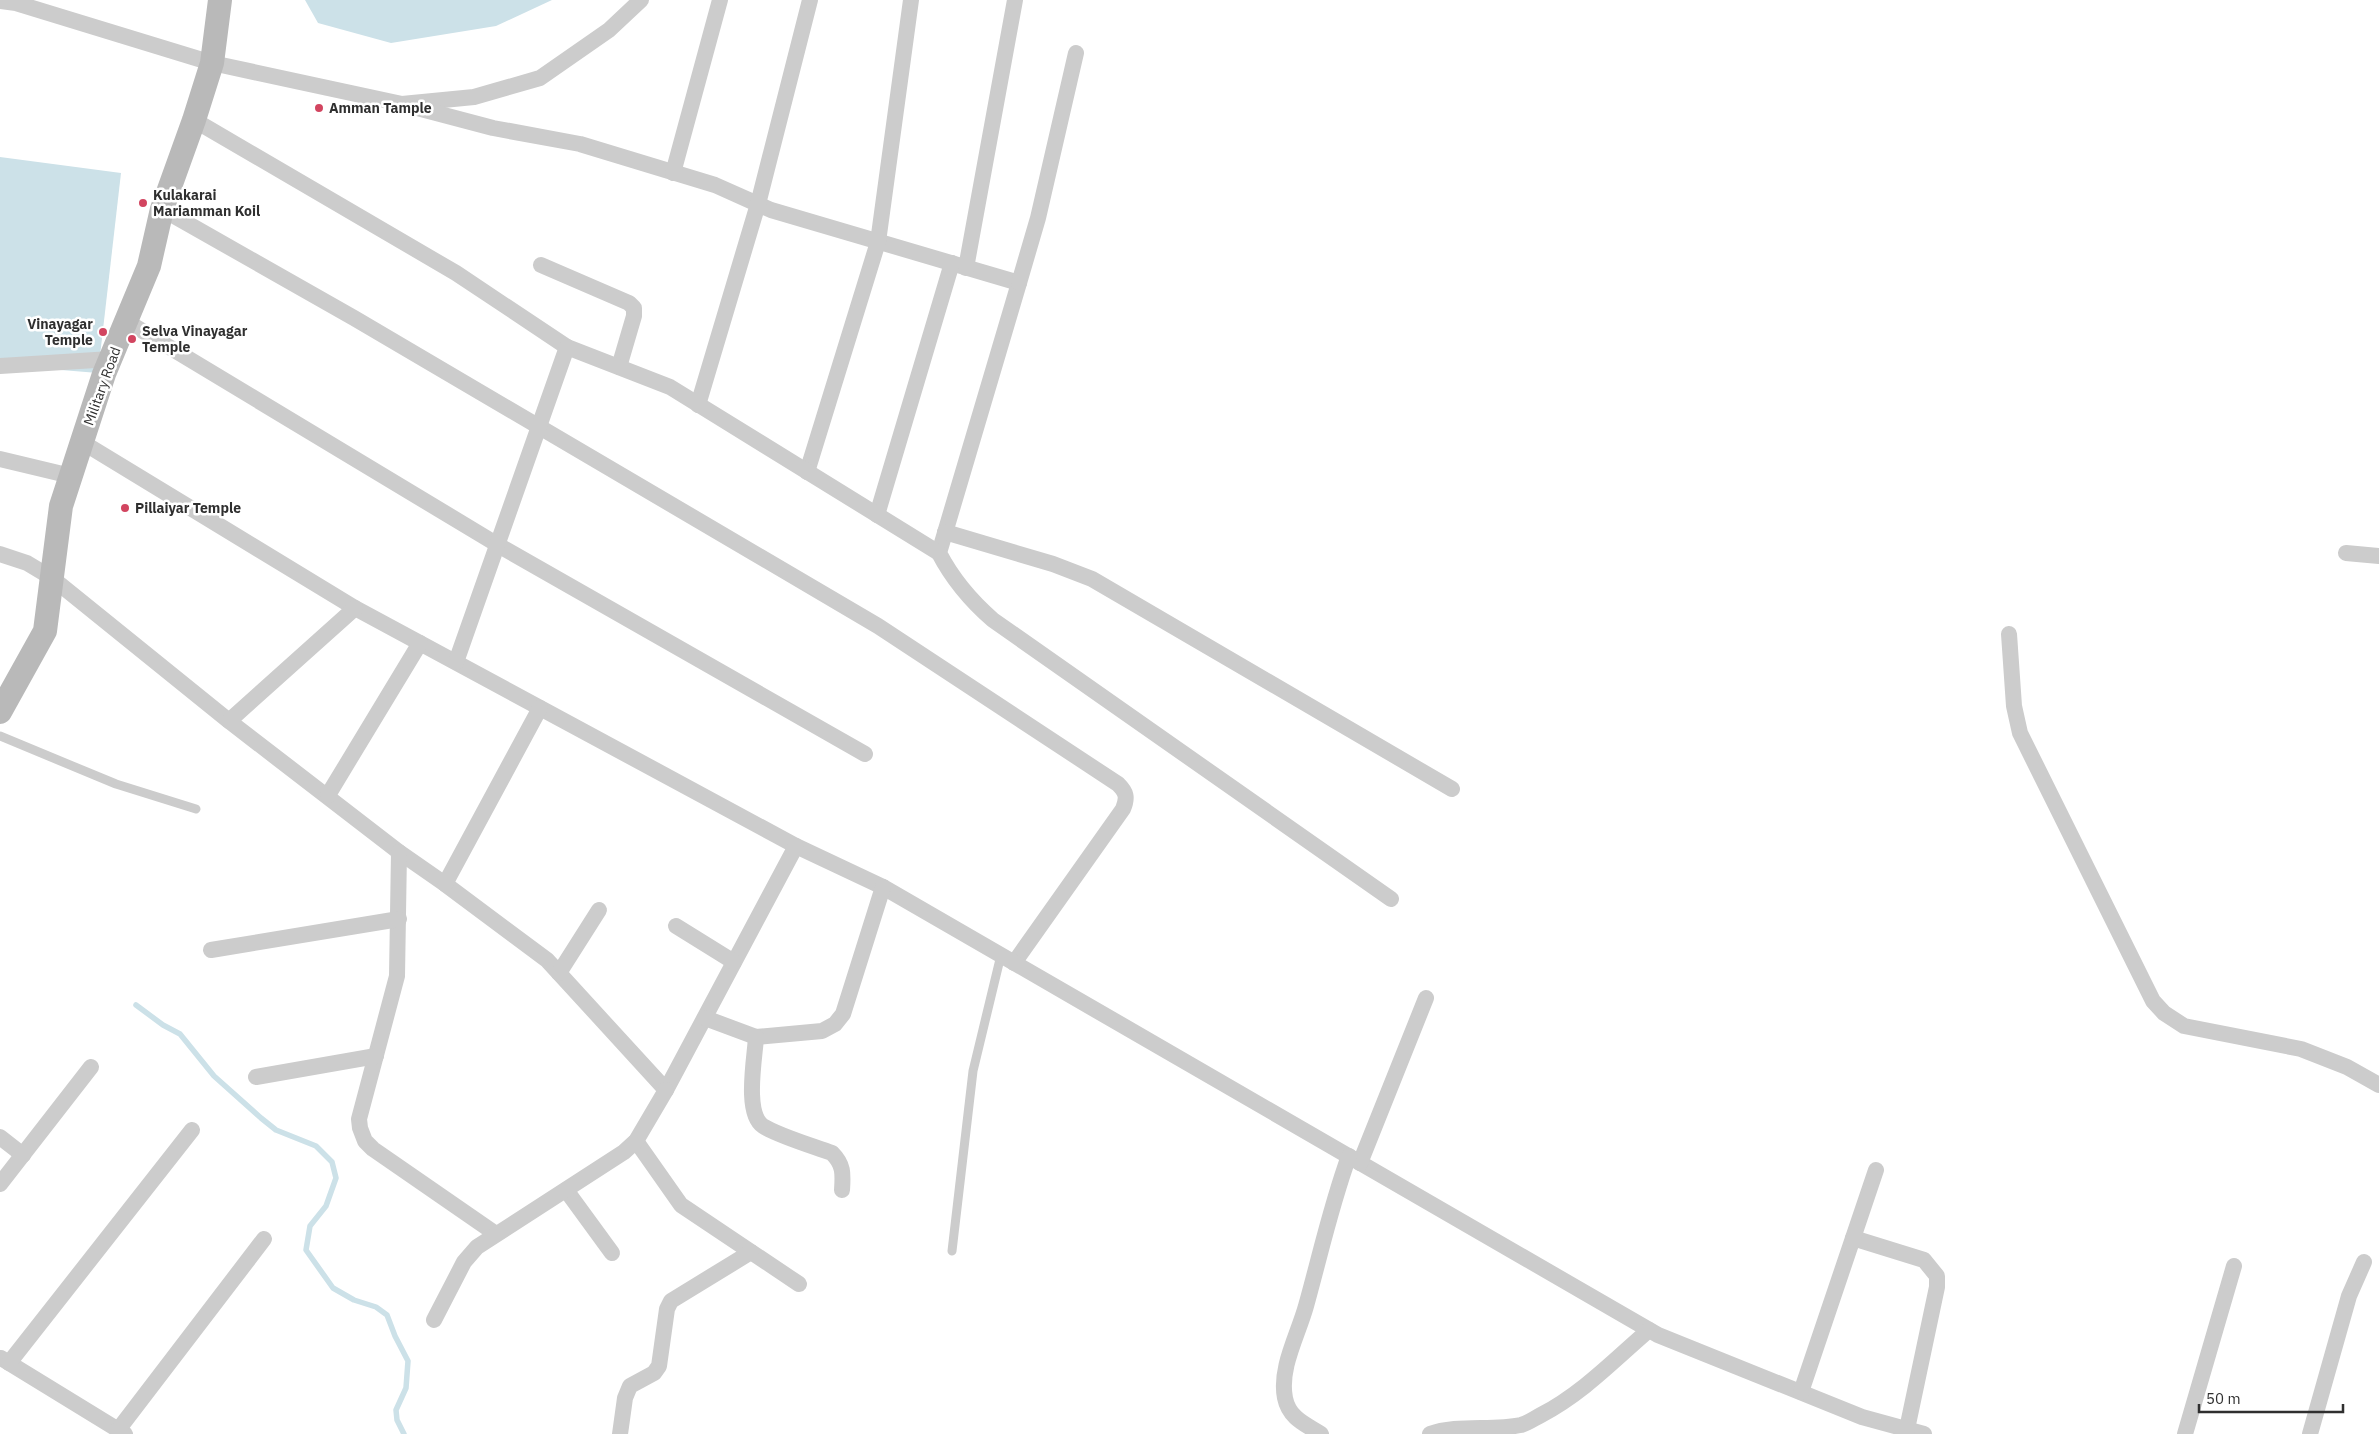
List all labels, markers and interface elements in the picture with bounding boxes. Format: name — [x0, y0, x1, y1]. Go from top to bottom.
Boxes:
place label: Amman Tample — [329, 99, 432, 117]
marker: Amman Tample — [313, 102, 325, 114]
place label: Kulakarai Mariamman Koil — [153, 186, 260, 220]
marker: Kulakarai Mariamman Koil — [137, 197, 149, 209]
place label: Vinayagar Temple — [27, 315, 93, 349]
place label: Selva Vinayagar Temple — [142, 322, 248, 356]
marker: Vinayagar Temple — [97, 326, 109, 338]
marker: Selva Vinayagar Temple — [126, 333, 138, 345]
street label: Military Road — [79, 344, 125, 428]
place label: Pillaiyar Temple — [135, 499, 241, 517]
marker: Pillaiyar Temple — [119, 502, 131, 514]
scale bar — [2199, 1382, 2343, 1414]
text: 50 m — [2206, 1389, 2241, 1408]

